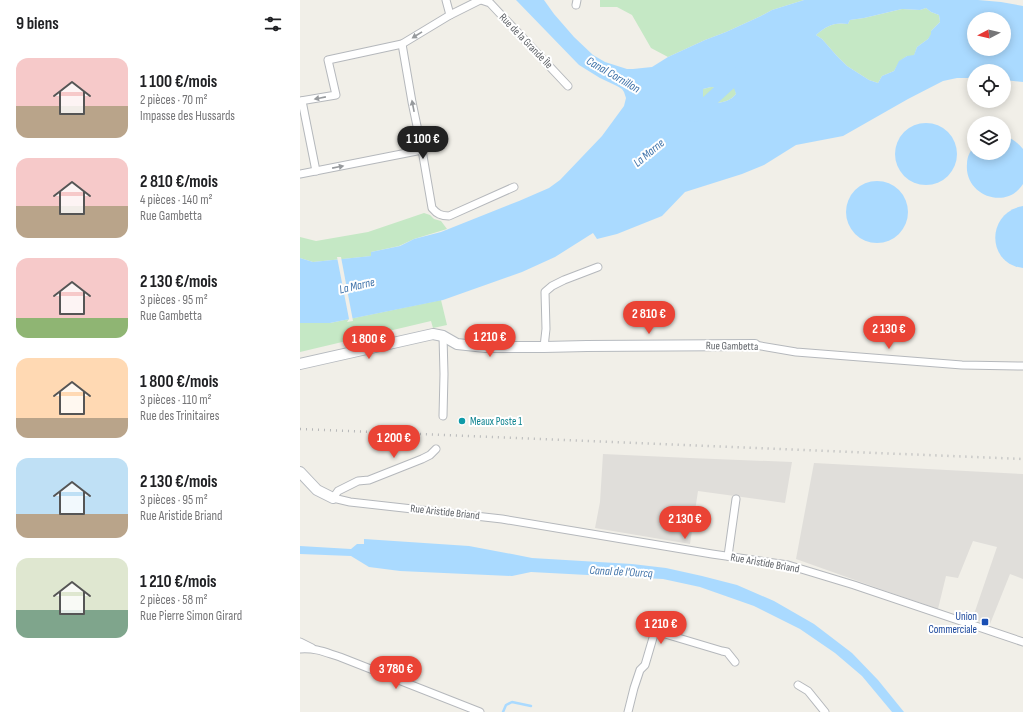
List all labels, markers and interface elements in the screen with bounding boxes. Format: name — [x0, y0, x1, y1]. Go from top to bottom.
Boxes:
street label: Rue de la Grande Île — [496, 11, 556, 71]
north arrow — [967, 12, 1011, 56]
map controls — [967, 12, 1011, 160]
icon: filters — [262, 13, 284, 35]
text: 9 biens — [16, 14, 59, 34]
one-way arrow — [412, 31, 422, 39]
water label: Canal Cornillon — [583, 54, 643, 96]
button: locate — [967, 64, 1011, 108]
text: 1 100 €/mois — [140, 72, 217, 92]
icon: home — [48, 74, 96, 122]
text: 2 pièces · 70 m² — [140, 92, 208, 108]
one-way arrow — [314, 95, 326, 101]
one-way arrow — [410, 100, 416, 112]
text: Impasse des Hussards — [140, 108, 235, 124]
button: layers — [967, 116, 1011, 160]
pin: 1 100 € — [386, 126, 460, 160]
text: 1 100 € — [406, 131, 440, 147]
water label: La Marne — [630, 136, 668, 170]
one-way arrow — [332, 163, 344, 169]
text: 2 810 €/mois — [140, 172, 218, 192]
icon: home — [48, 174, 96, 222]
text: 4 pièces · 140 m² — [140, 192, 213, 208]
text: Rue Gambetta — [140, 208, 202, 224]
text: 2 130 €/mois — [140, 272, 218, 292]
icon: home — [48, 274, 96, 322]
water label: La Marne — [338, 275, 376, 297]
text: 3 pièces · 95 m² — [140, 292, 208, 308]
pin: 2 810 € — [612, 301, 686, 335]
text: 2 810 € — [632, 306, 666, 322]
text: Rue Gambetta — [140, 308, 202, 324]
pin: 2 130 € — [852, 316, 926, 350]
text: 2 130 € — [872, 321, 906, 337]
pin: 1 210 € — [453, 324, 527, 358]
pin: 1 800 € — [332, 326, 406, 360]
text: 1 210 € — [474, 329, 506, 345]
text: 1 800 € — [352, 331, 386, 347]
street label: Rue Gambetta — [706, 339, 758, 353]
text: 1 800 €/mois — [140, 372, 219, 392]
icon: home — [48, 374, 96, 422]
text: 3 pièces · 110 m² — [140, 392, 212, 408]
text: Rue des Trinitaires — [140, 408, 219, 424]
place label: Meaux Poste 1 — [470, 415, 522, 428]
marker: Meaux Poste 1 — [457, 416, 467, 426]
pin: 1 200 € — [357, 425, 431, 459]
text: 1 200 € — [377, 430, 411, 446]
text: 2 130 €/mois — [140, 472, 218, 492]
icon: home — [48, 474, 96, 522]
text: 3 pièces · 95 m² — [140, 492, 208, 508]
street label: Rue Aristide Briand — [410, 502, 481, 522]
pin: 2 130 € — [648, 506, 722, 540]
text: Rue Aristide Briand — [140, 508, 222, 524]
text: 2 130 € — [668, 511, 702, 527]
street label: Rue Aristide Briand — [730, 551, 801, 576]
water label: Canal de l'Ourcq — [589, 563, 653, 581]
text: 1 210 €/mois — [140, 572, 217, 592]
icon: home — [48, 574, 96, 622]
text: 2 pièces · 58 m² — [140, 592, 208, 608]
text: Rue Pierre Simon Girard — [140, 608, 242, 624]
place label: Union Commerciale — [929, 610, 977, 636]
pin: 1 210 € — [624, 611, 698, 645]
text: 1 210 € — [645, 616, 677, 632]
marker: Union Commerciale — [980, 617, 990, 627]
pin: 3 780 € — [359, 656, 433, 690]
text: 3 780 € — [379, 661, 413, 677]

